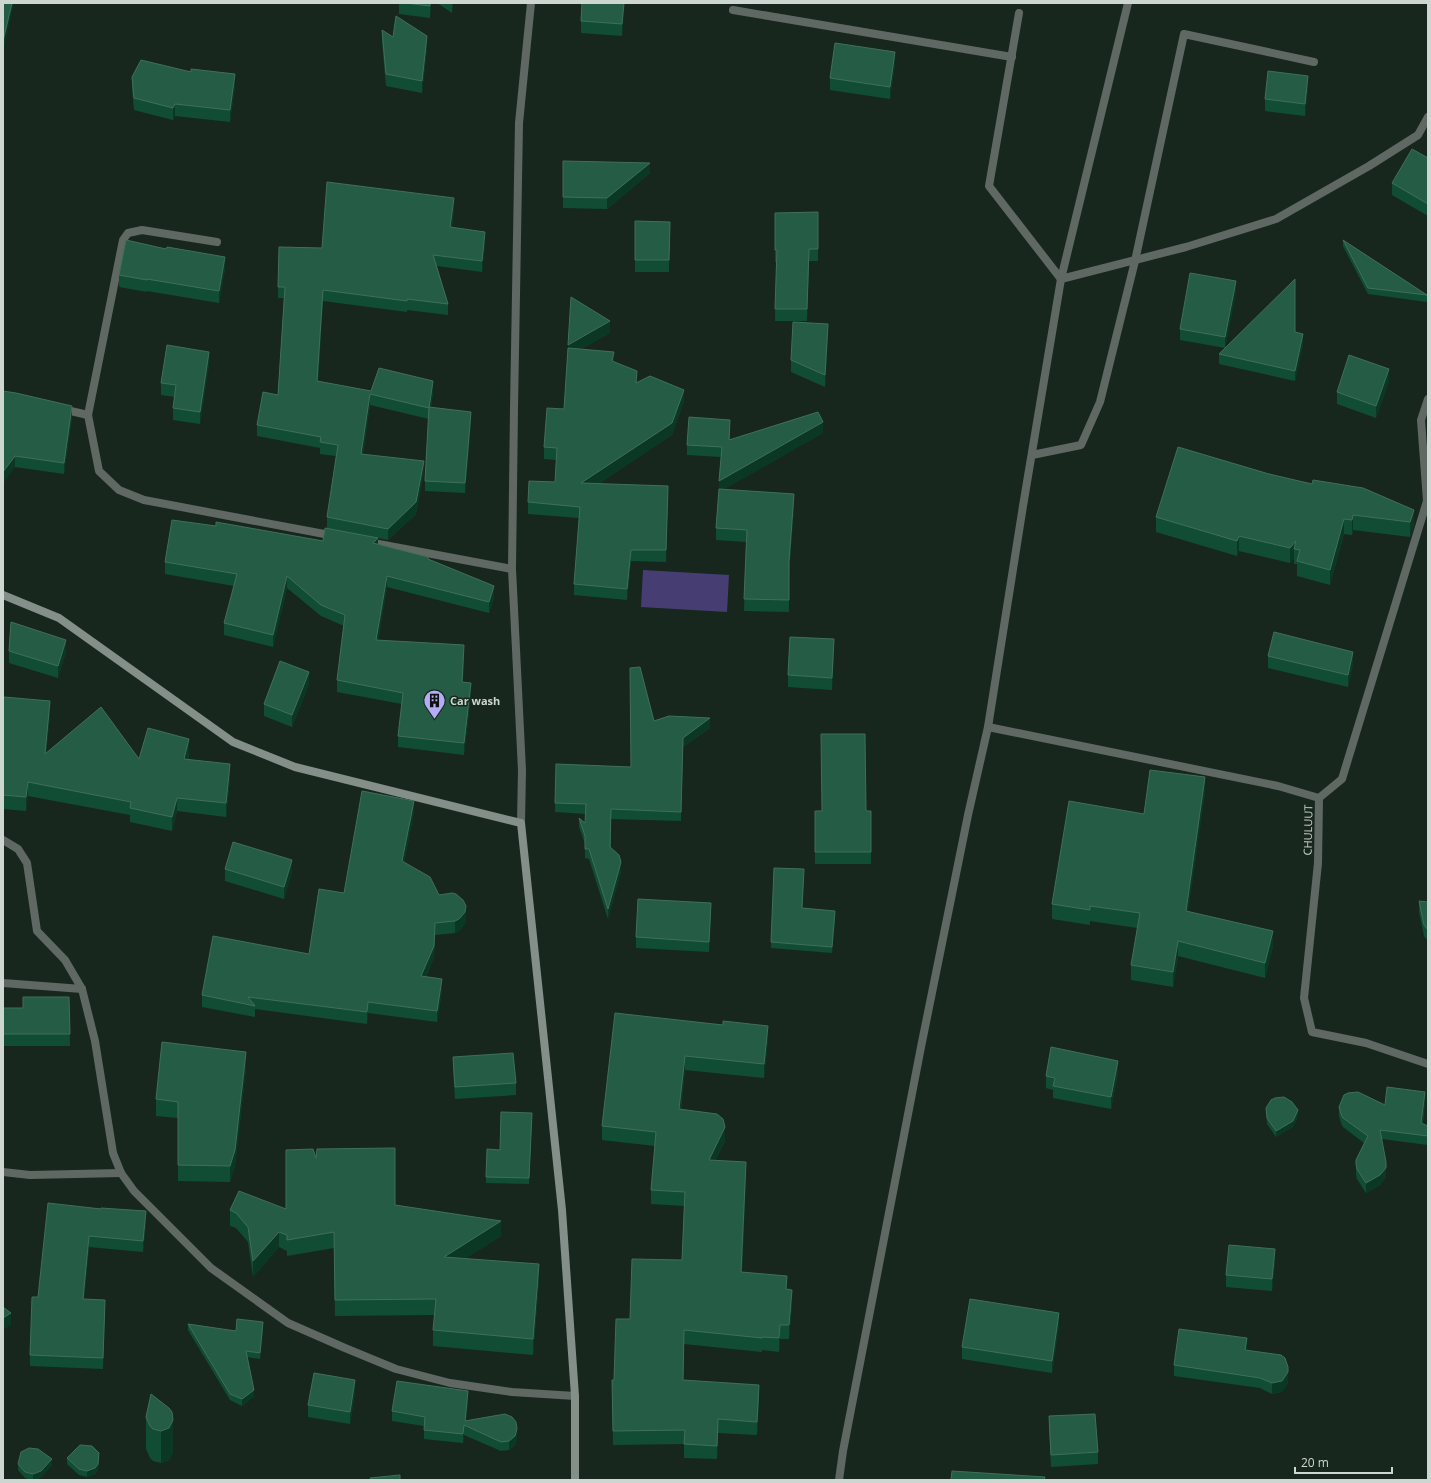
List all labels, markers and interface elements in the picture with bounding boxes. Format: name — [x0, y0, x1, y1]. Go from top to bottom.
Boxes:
building icon: Car wash — [422, 688, 448, 721]
place label: Car wash — [450, 693, 500, 708]
street label: CHULUUT — [1300, 804, 1315, 856]
scale bar — [1295, 1449, 1392, 1475]
text: 20 m — [1301, 1454, 1329, 1471]

